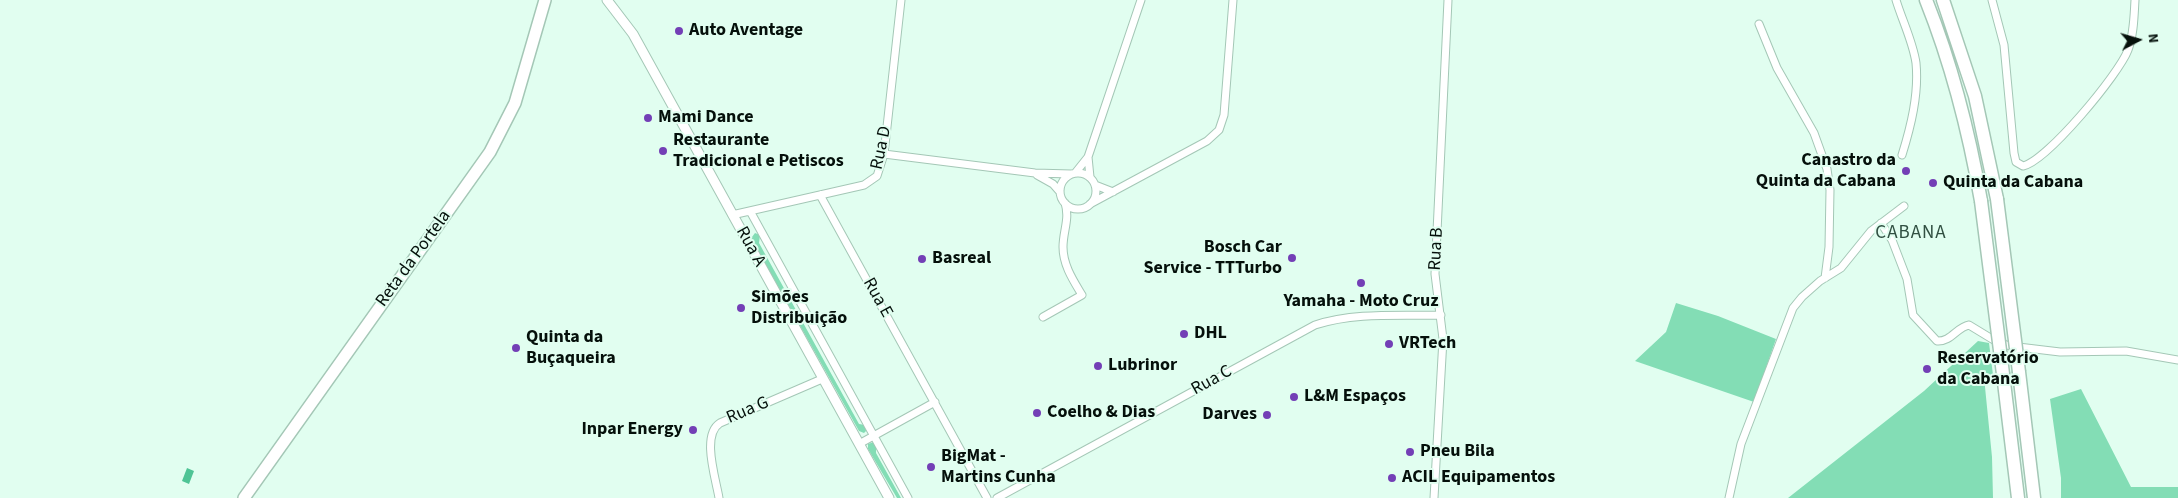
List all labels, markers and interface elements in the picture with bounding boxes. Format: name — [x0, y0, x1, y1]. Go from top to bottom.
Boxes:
north arrow — [2113, 15, 2163, 65]
place label: Auto Aventage — [689, 20, 803, 42]
marker: Auto Aventage — [673, 25, 685, 37]
text: N — [2142, 33, 2163, 44]
place label: Mami Dance — [658, 107, 754, 129]
marker: Mami Dance — [642, 112, 654, 124]
street label: Rua D — [867, 124, 897, 172]
place label: Restaurante Tradicional e Petiscos — [673, 130, 844, 172]
marker: Restaurante Tradicional e Petiscos — [657, 145, 669, 157]
place label: Canastro da Quinta da Cabana — [1756, 150, 1896, 192]
marker: Canastro da Quinta da Cabana — [1900, 165, 1912, 177]
place label: Quinta da Cabana — [1943, 172, 2083, 194]
marker: Quinta da Cabana — [1927, 177, 1939, 189]
street label: Reta da Portela — [372, 207, 456, 311]
street label: Rua A — [730, 223, 770, 271]
district label: CABANA — [1875, 223, 1947, 245]
street label: Rua B — [1425, 227, 1449, 271]
place label: Bosch Car Service - TTTurbo — [1144, 237, 1282, 280]
place label: Basreal — [932, 248, 991, 270]
marker: Bosch Car Service - TTTurbo — [1286, 252, 1298, 264]
marker: Basreal — [916, 253, 928, 265]
street label: Rua E — [857, 274, 897, 322]
marker: Yamaha - Moto Cruz — [1355, 277, 1367, 289]
place label: Simões Distribuição — [751, 287, 847, 330]
place label: Yamaha - Moto Cruz — [1284, 291, 1438, 313]
marker: Simões Distribuição — [735, 302, 747, 314]
place label: DHL — [1194, 323, 1227, 345]
place label: Quinta da Buçaqueira — [526, 327, 616, 369]
marker: DHL — [1178, 328, 1190, 340]
place label: VRTech — [1399, 333, 1456, 355]
marker: VRTech — [1383, 338, 1395, 350]
marker: Quinta da Buçaqueira — [510, 342, 522, 354]
place label: Reservatório da Cabana — [1937, 348, 2039, 390]
place label: Lubrinor — [1108, 355, 1177, 377]
marker: Lubrinor — [1092, 360, 1104, 372]
street label: Rua C — [1188, 361, 1236, 401]
marker: Reservatório da Cabana — [1921, 363, 1933, 375]
place label: L&M Espaços — [1304, 386, 1406, 408]
marker: L&M Espaços — [1288, 391, 1300, 403]
street label: Rua G — [724, 392, 772, 430]
place label: Coelho & Dias — [1047, 402, 1155, 424]
place label: Darves — [1202, 404, 1257, 426]
marker: Coelho & Dias — [1031, 407, 1043, 419]
marker: Darves — [1261, 409, 1273, 421]
place label: Inpar Energy — [581, 419, 683, 441]
marker: Inpar Energy — [687, 424, 699, 436]
place label: Pneu Bila — [1420, 441, 1495, 463]
place label: BigMat - Martins Cunha — [941, 446, 1056, 488]
marker: Pneu Bila — [1404, 446, 1416, 458]
marker: BigMat - Martins Cunha — [925, 461, 937, 473]
place label: ACIL Equipamentos — [1402, 467, 1555, 489]
marker: ACIL Equipamentos — [1386, 472, 1398, 484]

